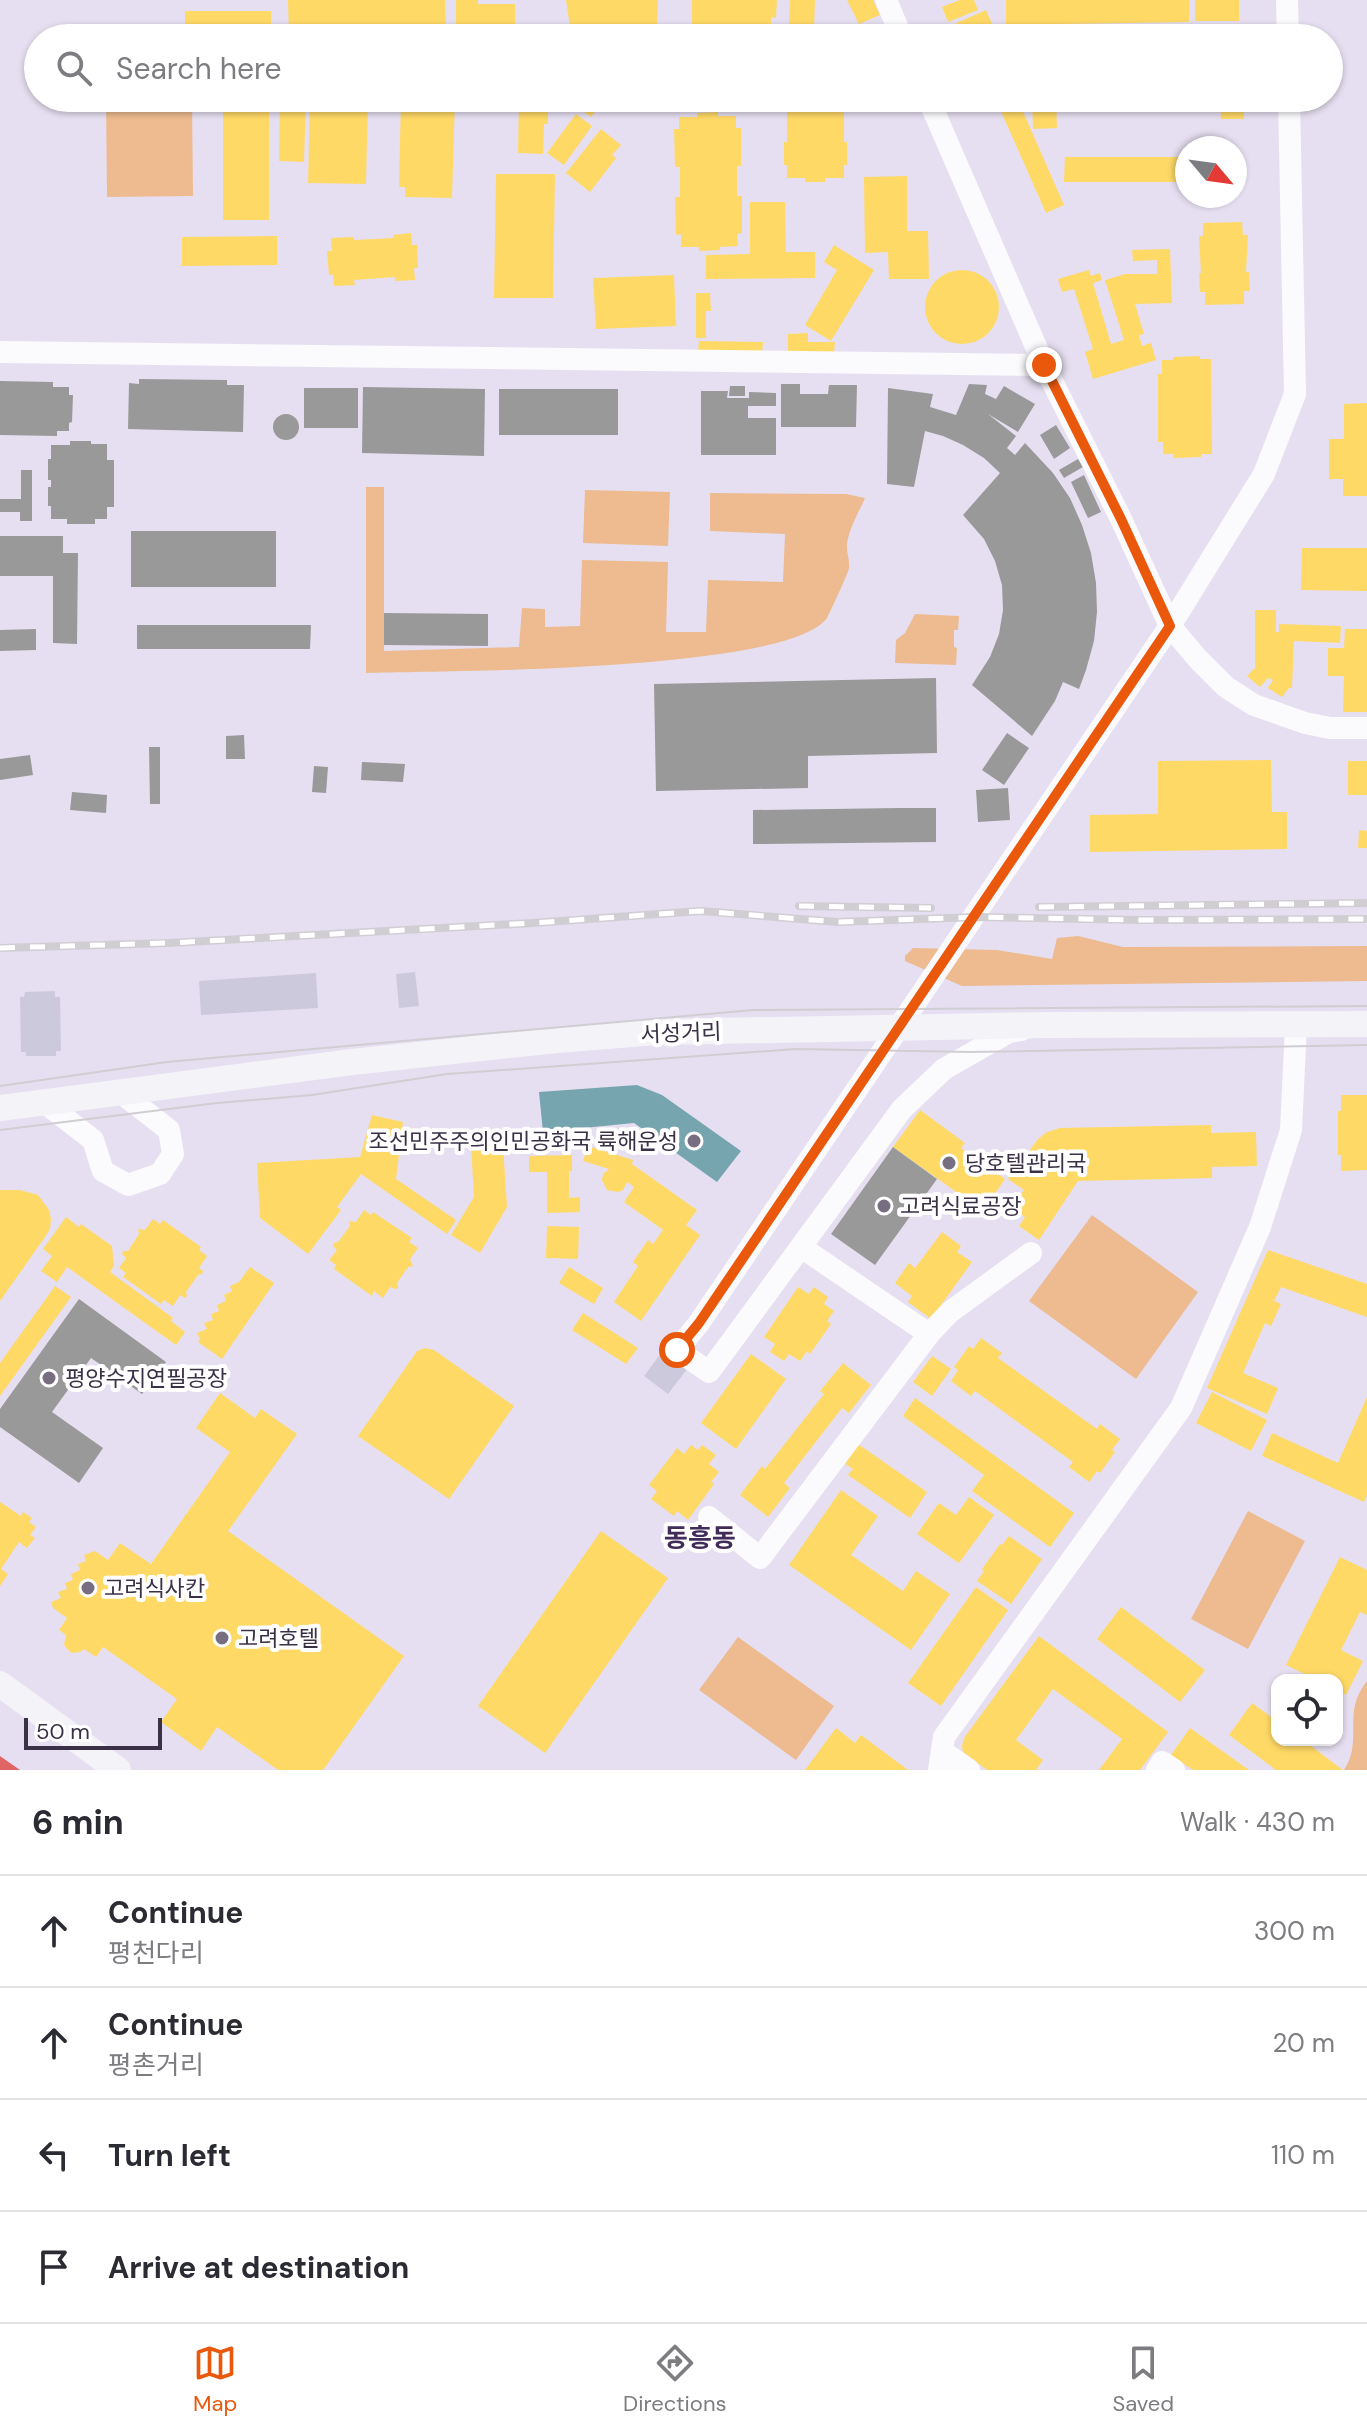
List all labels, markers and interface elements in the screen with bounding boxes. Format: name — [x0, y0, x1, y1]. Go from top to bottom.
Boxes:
search box — [24, 24, 1343, 112]
icon: search — [52, 46, 96, 90]
text: Search here — [116, 49, 282, 88]
north arrow — [1175, 136, 1247, 208]
route end — [1026, 347, 1062, 383]
street label: 서성거리 — [640, 1017, 722, 1049]
place label: 조선민주주의인민공화국 륙해운성 — [369, 1127, 678, 1156]
marker: 조선민주주의인민공화국 륙해운성 — [685, 1132, 703, 1150]
place label: 당호텔관리국 — [965, 1149, 1086, 1178]
marker: 당호텔관리국 — [940, 1154, 958, 1172]
place label: 고려식료공장 — [900, 1192, 1021, 1221]
marker: 고려식료공장 — [875, 1197, 893, 1215]
route start — [659, 1332, 695, 1368]
place label: 평양수지연필공장 — [65, 1364, 227, 1393]
marker: 평양수지연필공장 — [40, 1369, 58, 1387]
district label: 동흥동 — [664, 1521, 736, 1555]
place label: 고려식사칸 — [104, 1574, 205, 1603]
marker: 고려식사칸 — [79, 1579, 97, 1597]
place label: 고려호텔 — [238, 1624, 319, 1653]
marker: 고려호텔 — [213, 1629, 231, 1647]
map controls — [1271, 1674, 1343, 1746]
button: locate — [1271, 1674, 1343, 1746]
scale bar — [24, 1714, 162, 1750]
text: 50 m — [36, 1717, 90, 1746]
text: 6 min — [32, 1800, 124, 1845]
text: Walk · 430 m — [1180, 1805, 1335, 1839]
text: Continue — [108, 1893, 243, 1932]
icon: ahead — [32, 1909, 76, 1953]
text: 300 m — [1254, 1914, 1335, 1948]
text: 평천다리 — [108, 1936, 204, 1970]
text: Continue — [108, 2005, 243, 2044]
icon: ahead — [32, 2021, 76, 2065]
text: 20 m — [1272, 2026, 1335, 2060]
text: 평촌거리 — [108, 2048, 204, 2082]
icon: left — [32, 2133, 76, 2177]
text: Turn left — [108, 2136, 231, 2175]
text: 110 m — [1271, 2138, 1335, 2172]
icon: arrive — [32, 2245, 76, 2289]
text: Arrive at destination — [108, 2248, 409, 2287]
tab: Map — [193, 2341, 237, 2418]
tab: Directions — [623, 2341, 727, 2418]
tab: Saved — [1112, 2341, 1174, 2418]

